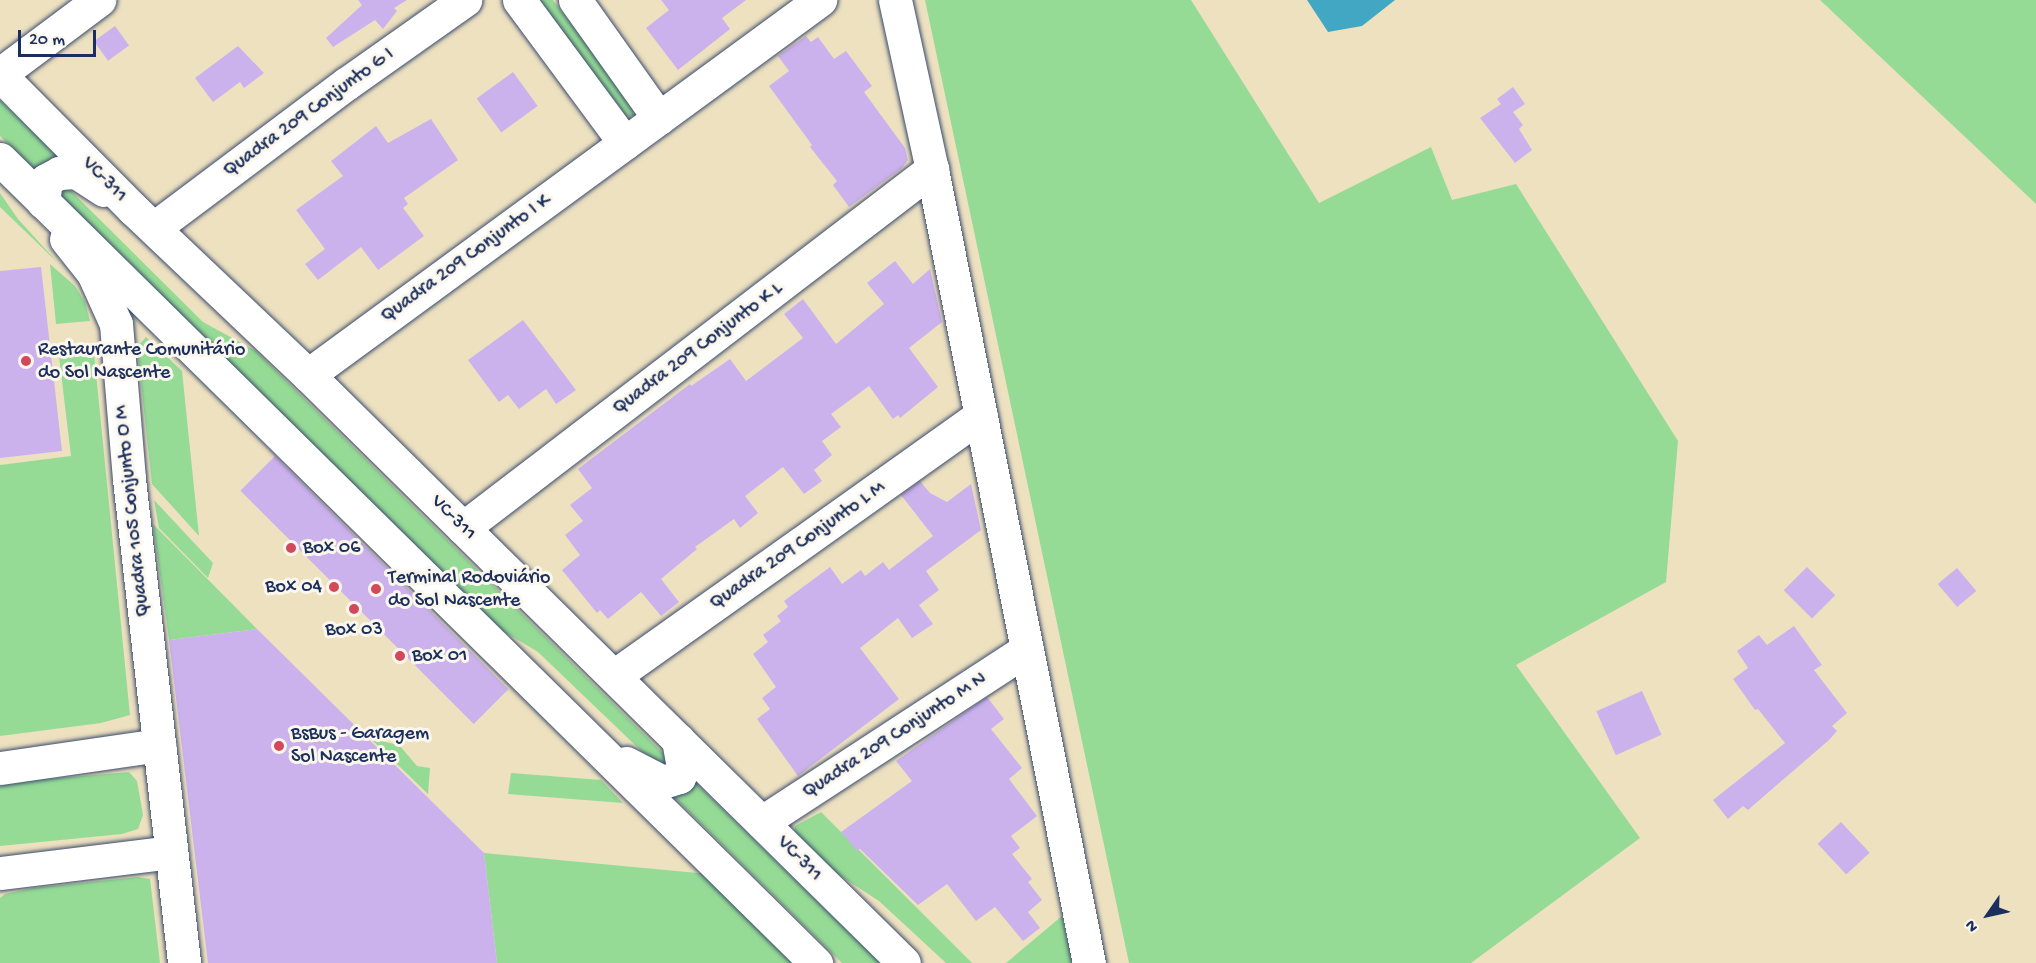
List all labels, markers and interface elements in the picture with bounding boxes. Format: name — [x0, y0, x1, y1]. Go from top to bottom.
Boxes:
scale bar — [21, 18, 99, 56]
text: 20 m — [29, 30, 65, 51]
street label: Quadra 209 Conjunto G I — [219, 43, 399, 183]
street label: VC-311 — [76, 152, 132, 208]
street label: Quadra 209 Conjunto I K — [377, 189, 555, 329]
street label: Quadra 209 Conjunto K L — [608, 277, 788, 421]
place label: Restaurante Comunitário do Sol Nascente — [38, 338, 245, 385]
marker: Restaurante Comunitário do Sol Nascente — [19, 354, 33, 368]
street label: Quadra 105 Conjunto O M — [110, 404, 156, 618]
street label: Quadra 209 Conjunto L M — [705, 476, 891, 616]
street label: VC-311 — [425, 490, 481, 546]
place label: Box 06 — [303, 536, 360, 560]
marker: Box 06 — [284, 541, 298, 555]
place label: Terminal Rodoviário do Sol Nascente — [388, 566, 550, 613]
place label: Box 04 — [265, 575, 322, 599]
marker: Box 04 — [327, 580, 341, 594]
marker: Terminal Rodoviário do Sol Nascente — [369, 582, 383, 596]
marker: Box 03 — [347, 602, 361, 616]
place label: Box 03 — [325, 618, 383, 642]
place label: Box 01 — [412, 644, 467, 668]
marker: Box 01 — [393, 649, 407, 663]
street label: Quadra 209 Conjunto M N — [798, 667, 992, 805]
place label: BsBus - Garagem Sol Nascente — [291, 722, 429, 769]
marker: BsBus - Garagem Sol Nascente — [272, 739, 286, 753]
street label: VC-311 — [771, 831, 827, 887]
north arrow — [1958, 885, 2018, 945]
text: N — [1962, 916, 1983, 935]

